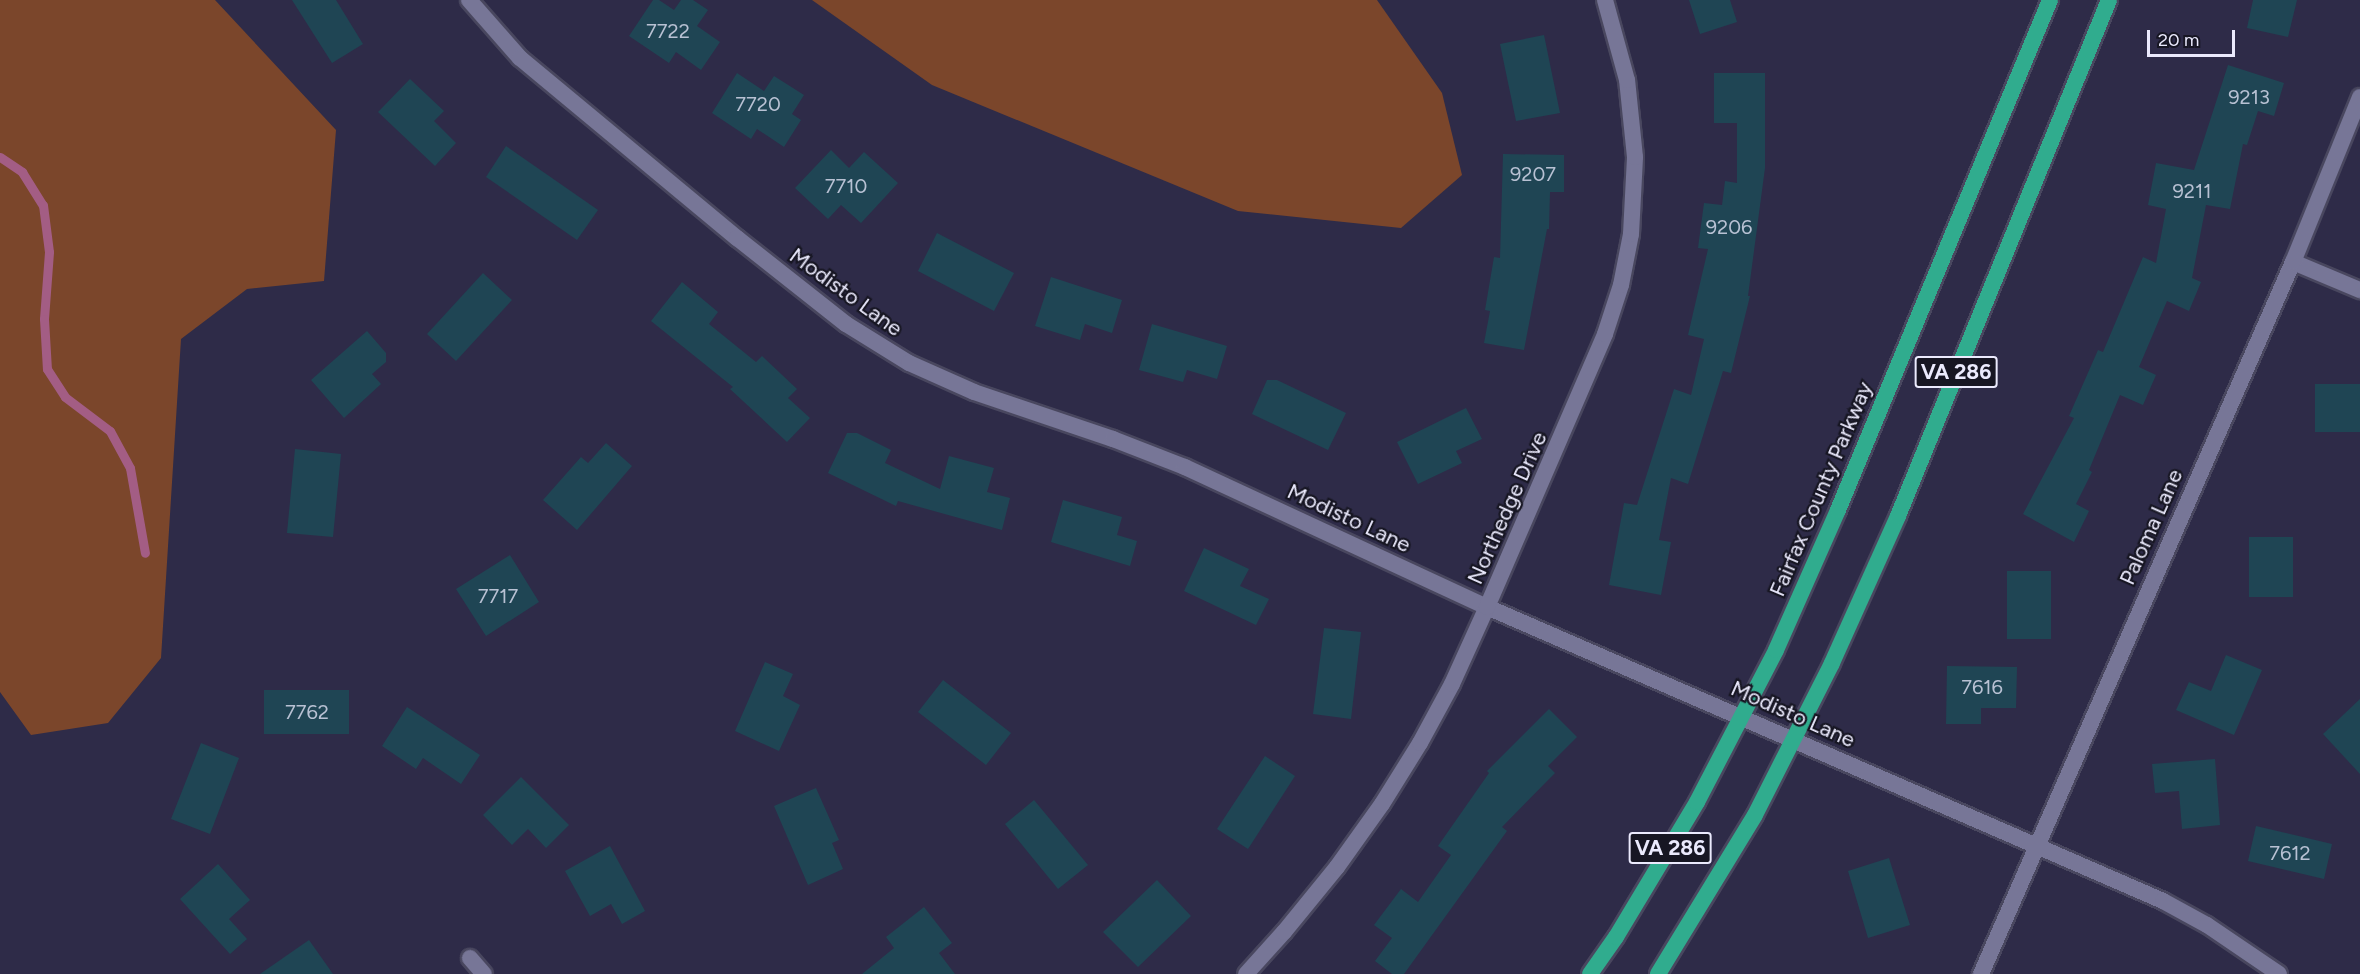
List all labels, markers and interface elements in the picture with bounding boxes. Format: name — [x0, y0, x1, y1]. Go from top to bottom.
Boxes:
scale bar — [2150, 18, 2238, 56]
house number: 7722 — [646, 19, 690, 43]
text: 20 m — [2158, 29, 2199, 51]
house number: 9213 — [2228, 85, 2270, 109]
house number: 7720 — [735, 92, 781, 116]
house number: 9207 — [1510, 162, 1556, 186]
house number: 7710 — [825, 174, 867, 198]
house number: 9211 — [2172, 179, 2212, 203]
house number: 9206 — [1706, 215, 1752, 239]
street label: Modisto Lane — [784, 242, 908, 342]
road number: VA 286 — [1914, 354, 1998, 390]
street label: Fairfax County Parkway — [1764, 378, 1878, 600]
street label: Northedge Drive — [1462, 428, 1552, 588]
street label: Paloma Lane — [2114, 465, 2188, 589]
street label: Modisto Lane — [1283, 478, 1415, 558]
house number: 7717 — [478, 584, 518, 608]
street label: Modisto Lane — [1727, 675, 1859, 753]
house number: 7616 — [1961, 675, 2003, 699]
house number: 7762 — [285, 700, 329, 724]
road number: VA 286 — [1628, 830, 1712, 866]
house number: 7612 — [2269, 841, 2311, 865]

